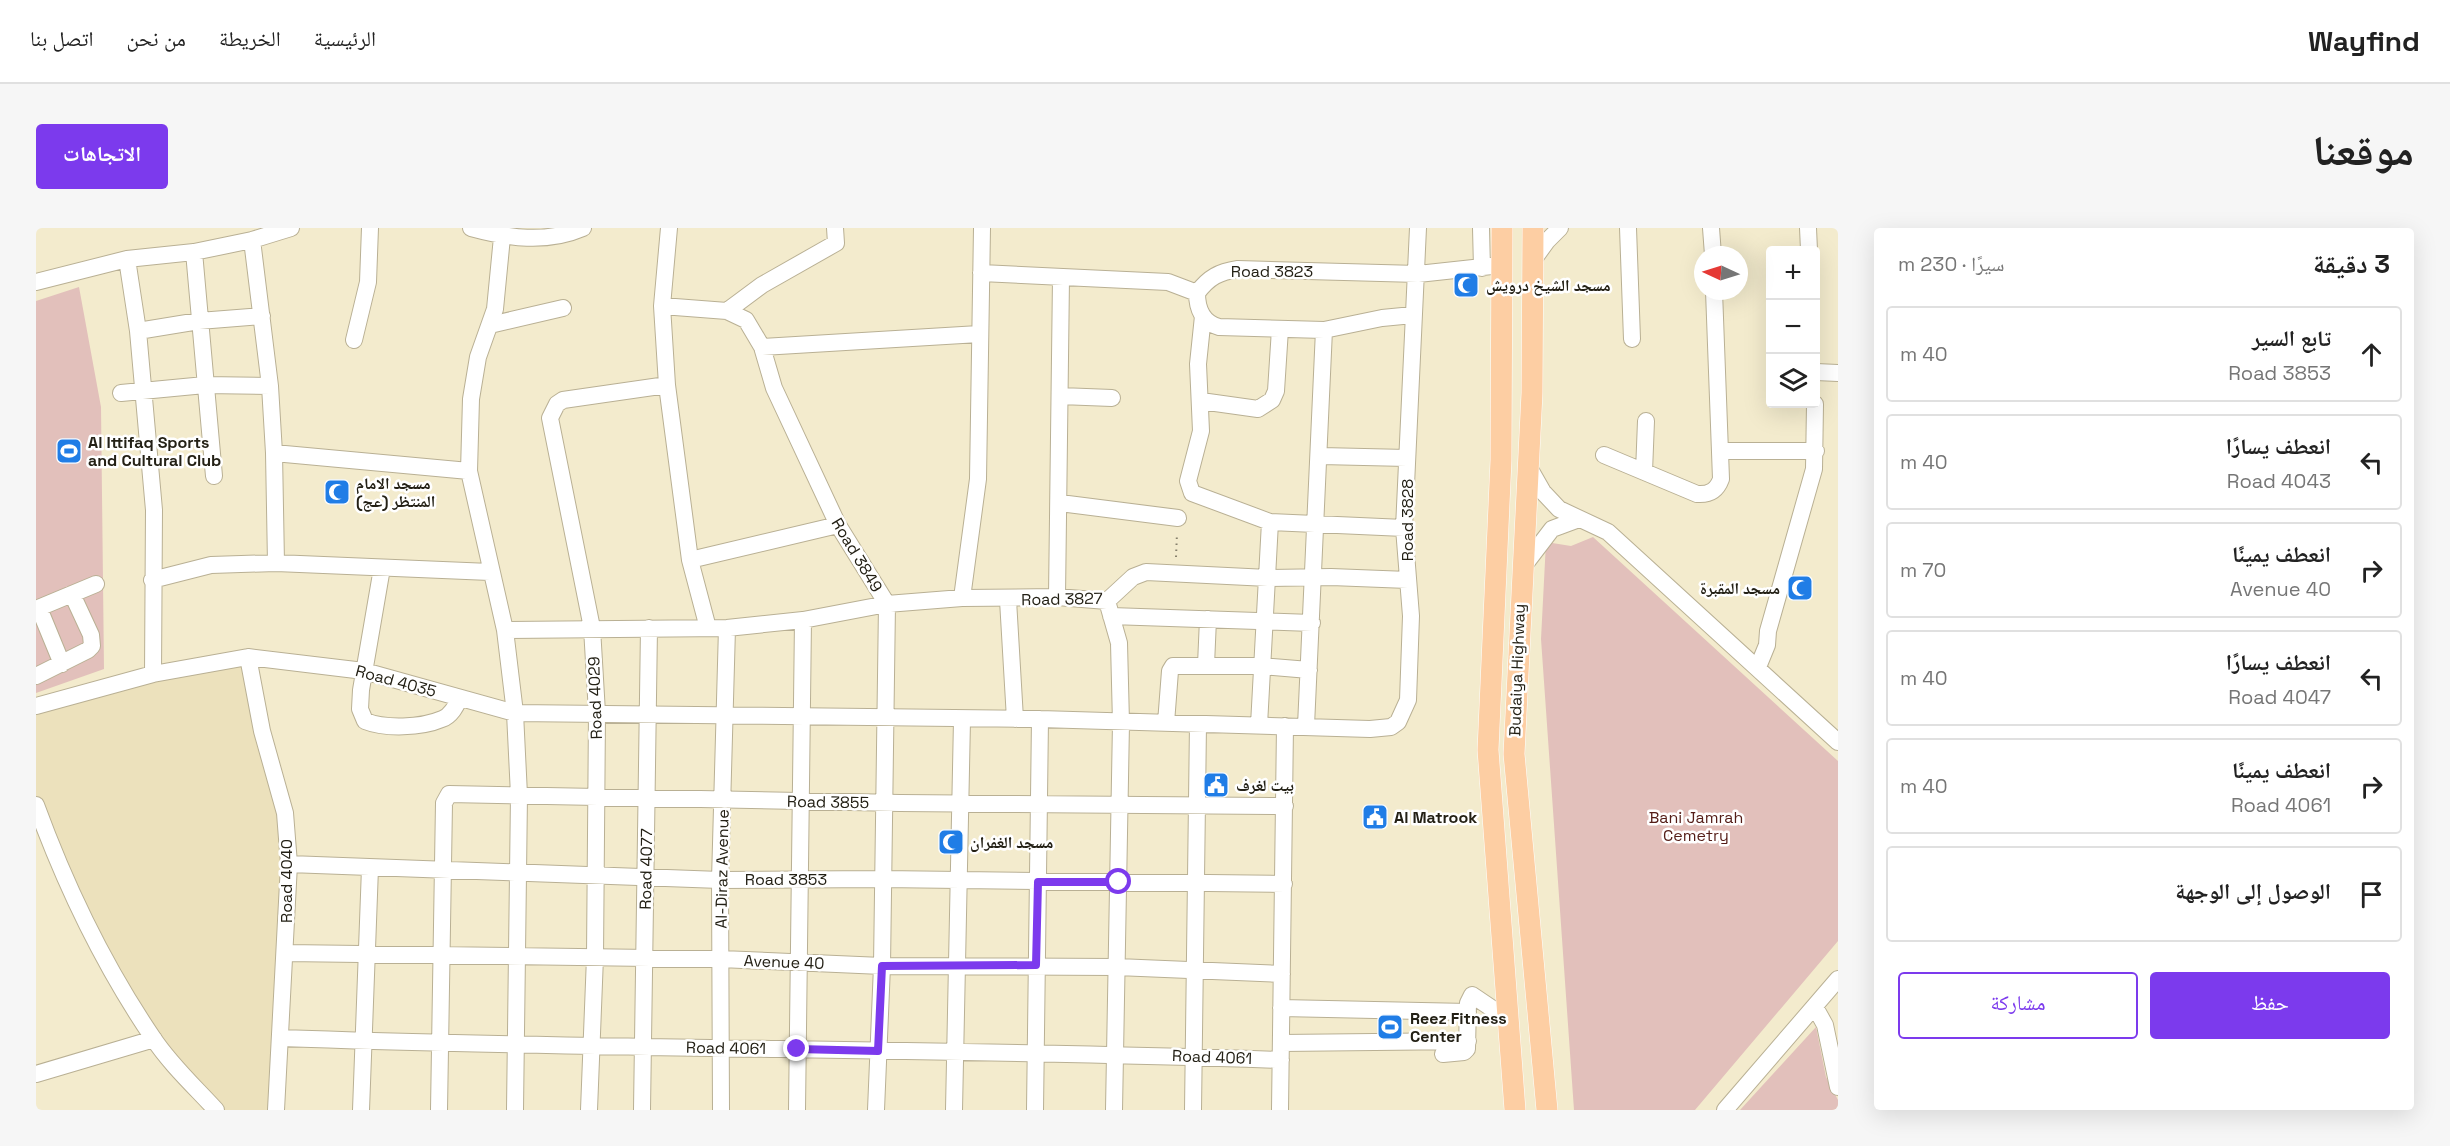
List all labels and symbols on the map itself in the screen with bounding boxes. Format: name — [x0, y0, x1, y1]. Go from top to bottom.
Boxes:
north arrow — [1694, 246, 1748, 300]
street label: Road 3823 — [1231, 261, 1313, 282]
mosque icon: مسجد الشيخ درويش — [1451, 270, 1481, 300]
place label: مسجد الشيخ درويش — [1486, 275, 1611, 296]
place label: Al Ittifaq Sports and Cultural Club — [88, 432, 221, 471]
sports icon: Al Ittifaq Sports and Cultural Club — [54, 436, 84, 466]
place label: مسجد الامام المنتظر (عج) — [356, 473, 435, 512]
mosque icon: مسجد الامام المنتظر (عج) — [322, 477, 352, 507]
street label: Road 3828 — [1397, 479, 1418, 561]
street label: Road 3849 — [827, 514, 887, 596]
mosque icon: مسجد المقبرة — [1785, 573, 1815, 603]
place label: مسجد المقبرة — [1700, 578, 1780, 599]
street label: Road 3827 — [1021, 588, 1103, 610]
street label: Budaiya Highway — [1504, 603, 1530, 737]
street label: Road 4029 — [583, 656, 607, 740]
street label: Road 4035 — [353, 660, 439, 702]
public building icon: بيت لغرف — [1201, 770, 1231, 800]
place label: بيت لغرف — [1236, 775, 1294, 796]
street label: Road 3855 — [787, 791, 869, 813]
public building icon: Al Matrook — [1360, 802, 1390, 832]
place label: Al Matrook — [1394, 807, 1477, 828]
park label: Bani Jamrah Cemetry — [1649, 807, 1743, 846]
street label: Al-Diraz Avenue — [710, 809, 734, 929]
mosque icon: مسجد الغفران — [936, 827, 966, 857]
street label: Road 4077 — [635, 828, 657, 910]
place label: مسجد الغفران — [970, 832, 1053, 853]
street label: Road 4040 — [276, 839, 297, 923]
route start — [1105, 868, 1131, 894]
street label: Road 3853 — [745, 869, 827, 890]
street label: Avenue 40 — [743, 950, 825, 974]
place label: Reez Fitness Center — [1410, 1008, 1507, 1047]
sports icon: Reez Fitness Center — [1375, 1012, 1405, 1042]
route end — [783, 1035, 809, 1061]
street label: Road 4061 — [686, 1037, 766, 1059]
street label: Road 4061 — [1172, 1045, 1252, 1069]

